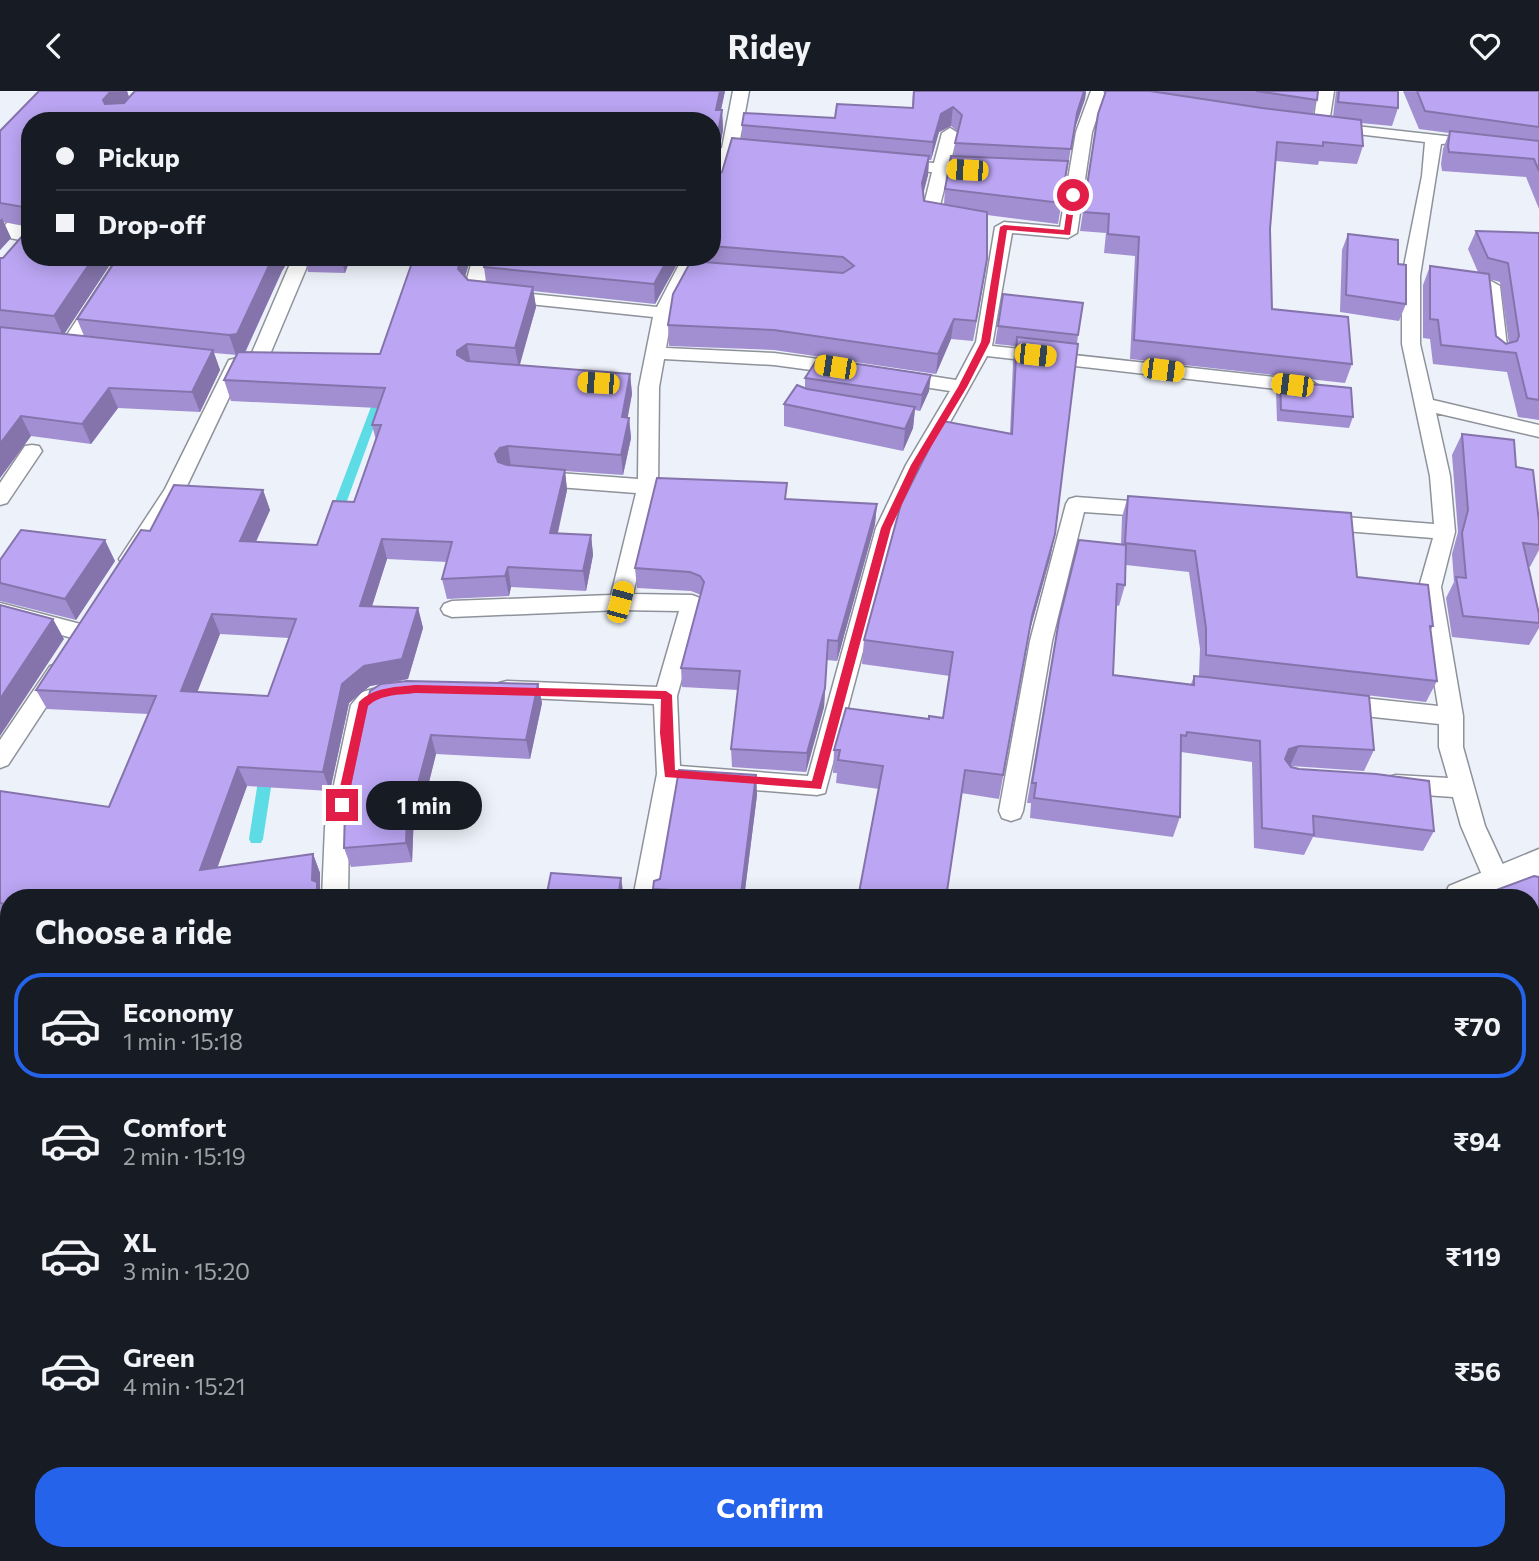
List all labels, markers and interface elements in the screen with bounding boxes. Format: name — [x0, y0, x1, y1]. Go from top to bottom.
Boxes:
text: Ridey — [728, 26, 811, 66]
icon: back — [35, 27, 73, 65]
icon: heart — [1466, 27, 1504, 65]
text: Pickup — [98, 141, 180, 172]
car — [946, 158, 989, 182]
route start — [1057, 179, 1089, 211]
text: Drop-off — [98, 208, 205, 239]
car — [1014, 342, 1057, 368]
car — [813, 353, 858, 381]
car — [1141, 357, 1186, 383]
car — [577, 371, 620, 395]
car — [1270, 372, 1315, 398]
car — [605, 579, 636, 625]
callout: 1 min — [366, 781, 482, 829]
route end — [326, 789, 358, 821]
text: 1 min — [397, 791, 451, 819]
text: Choose a ride — [35, 911, 232, 951]
icon: car — [39, 994, 102, 1057]
text: Economy — [123, 996, 234, 1027]
text: ₹70 — [1454, 1010, 1501, 1041]
text: 1 min · 15:18 — [123, 1027, 243, 1055]
icon: car — [39, 1109, 102, 1172]
text: Comfort — [123, 1111, 226, 1142]
text: ₹94 — [1453, 1125, 1501, 1156]
text: 2 min · 15:19 — [123, 1142, 246, 1170]
icon: car — [39, 1224, 102, 1287]
text: XL — [123, 1226, 157, 1257]
text: ₹119 — [1445, 1240, 1501, 1271]
text: 3 min · 15:20 — [123, 1257, 250, 1285]
icon: car — [39, 1339, 102, 1402]
text: Green — [123, 1341, 195, 1372]
text: ₹56 — [1454, 1355, 1501, 1386]
text: 4 min · 15:21 — [123, 1372, 246, 1400]
button: Confirm — [35, 1467, 1505, 1547]

